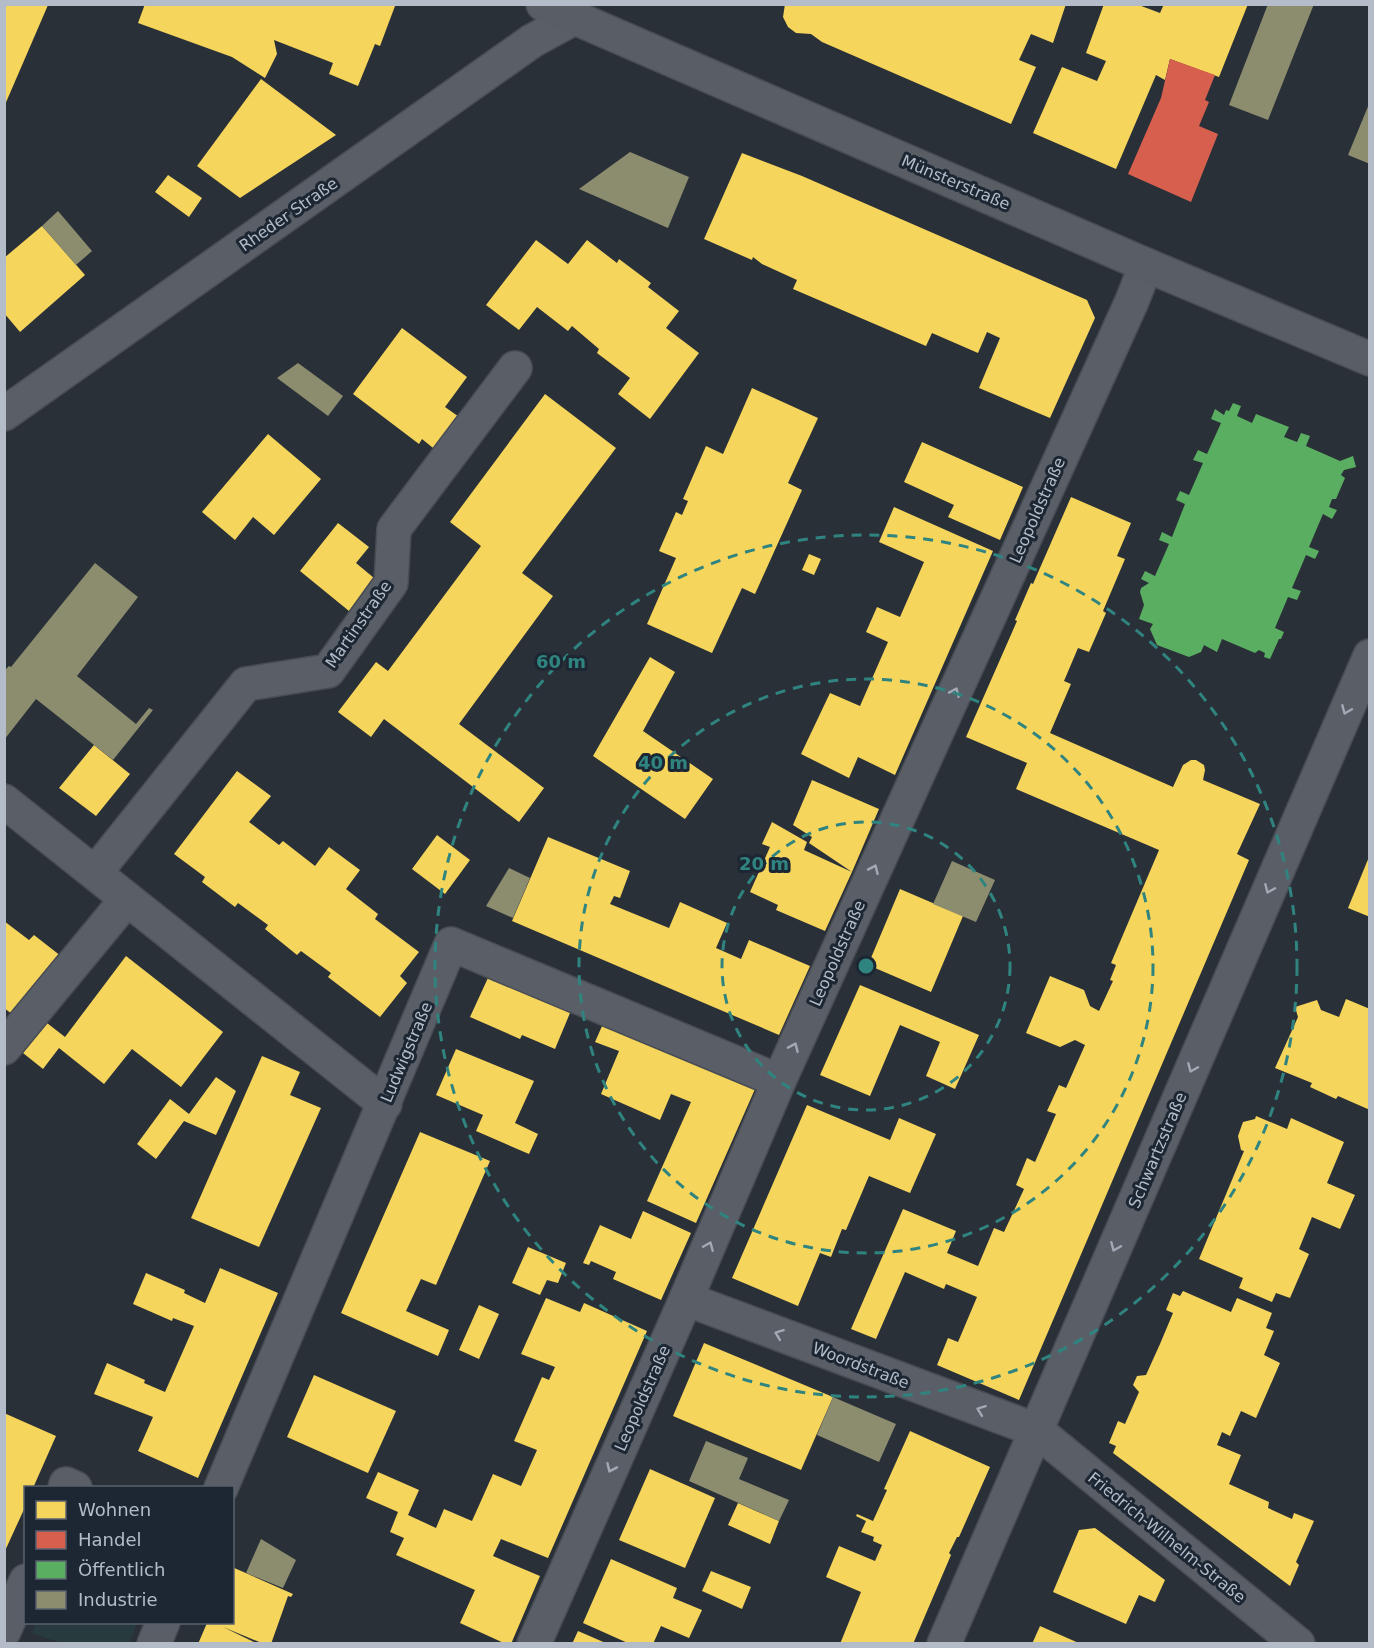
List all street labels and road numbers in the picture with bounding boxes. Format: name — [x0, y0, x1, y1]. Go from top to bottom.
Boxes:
street label: Münsterstraße — [899, 151, 1013, 214]
street label: Rheder Straße — [236, 174, 341, 255]
street label: Leopoldstraße — [1006, 454, 1069, 566]
street label: Martinstraße — [321, 577, 395, 671]
street label: Leopoldstraße — [806, 897, 869, 1009]
street label: Ludwigstraße — [377, 999, 436, 1105]
street label: Schwartzstraße — [1124, 1089, 1190, 1211]
street label: Woordstraße — [810, 1338, 912, 1393]
street label: Leopoldstraße — [611, 1342, 674, 1454]
street label: Friedrich-Wilhelm-Straße — [1084, 1468, 1249, 1607]

